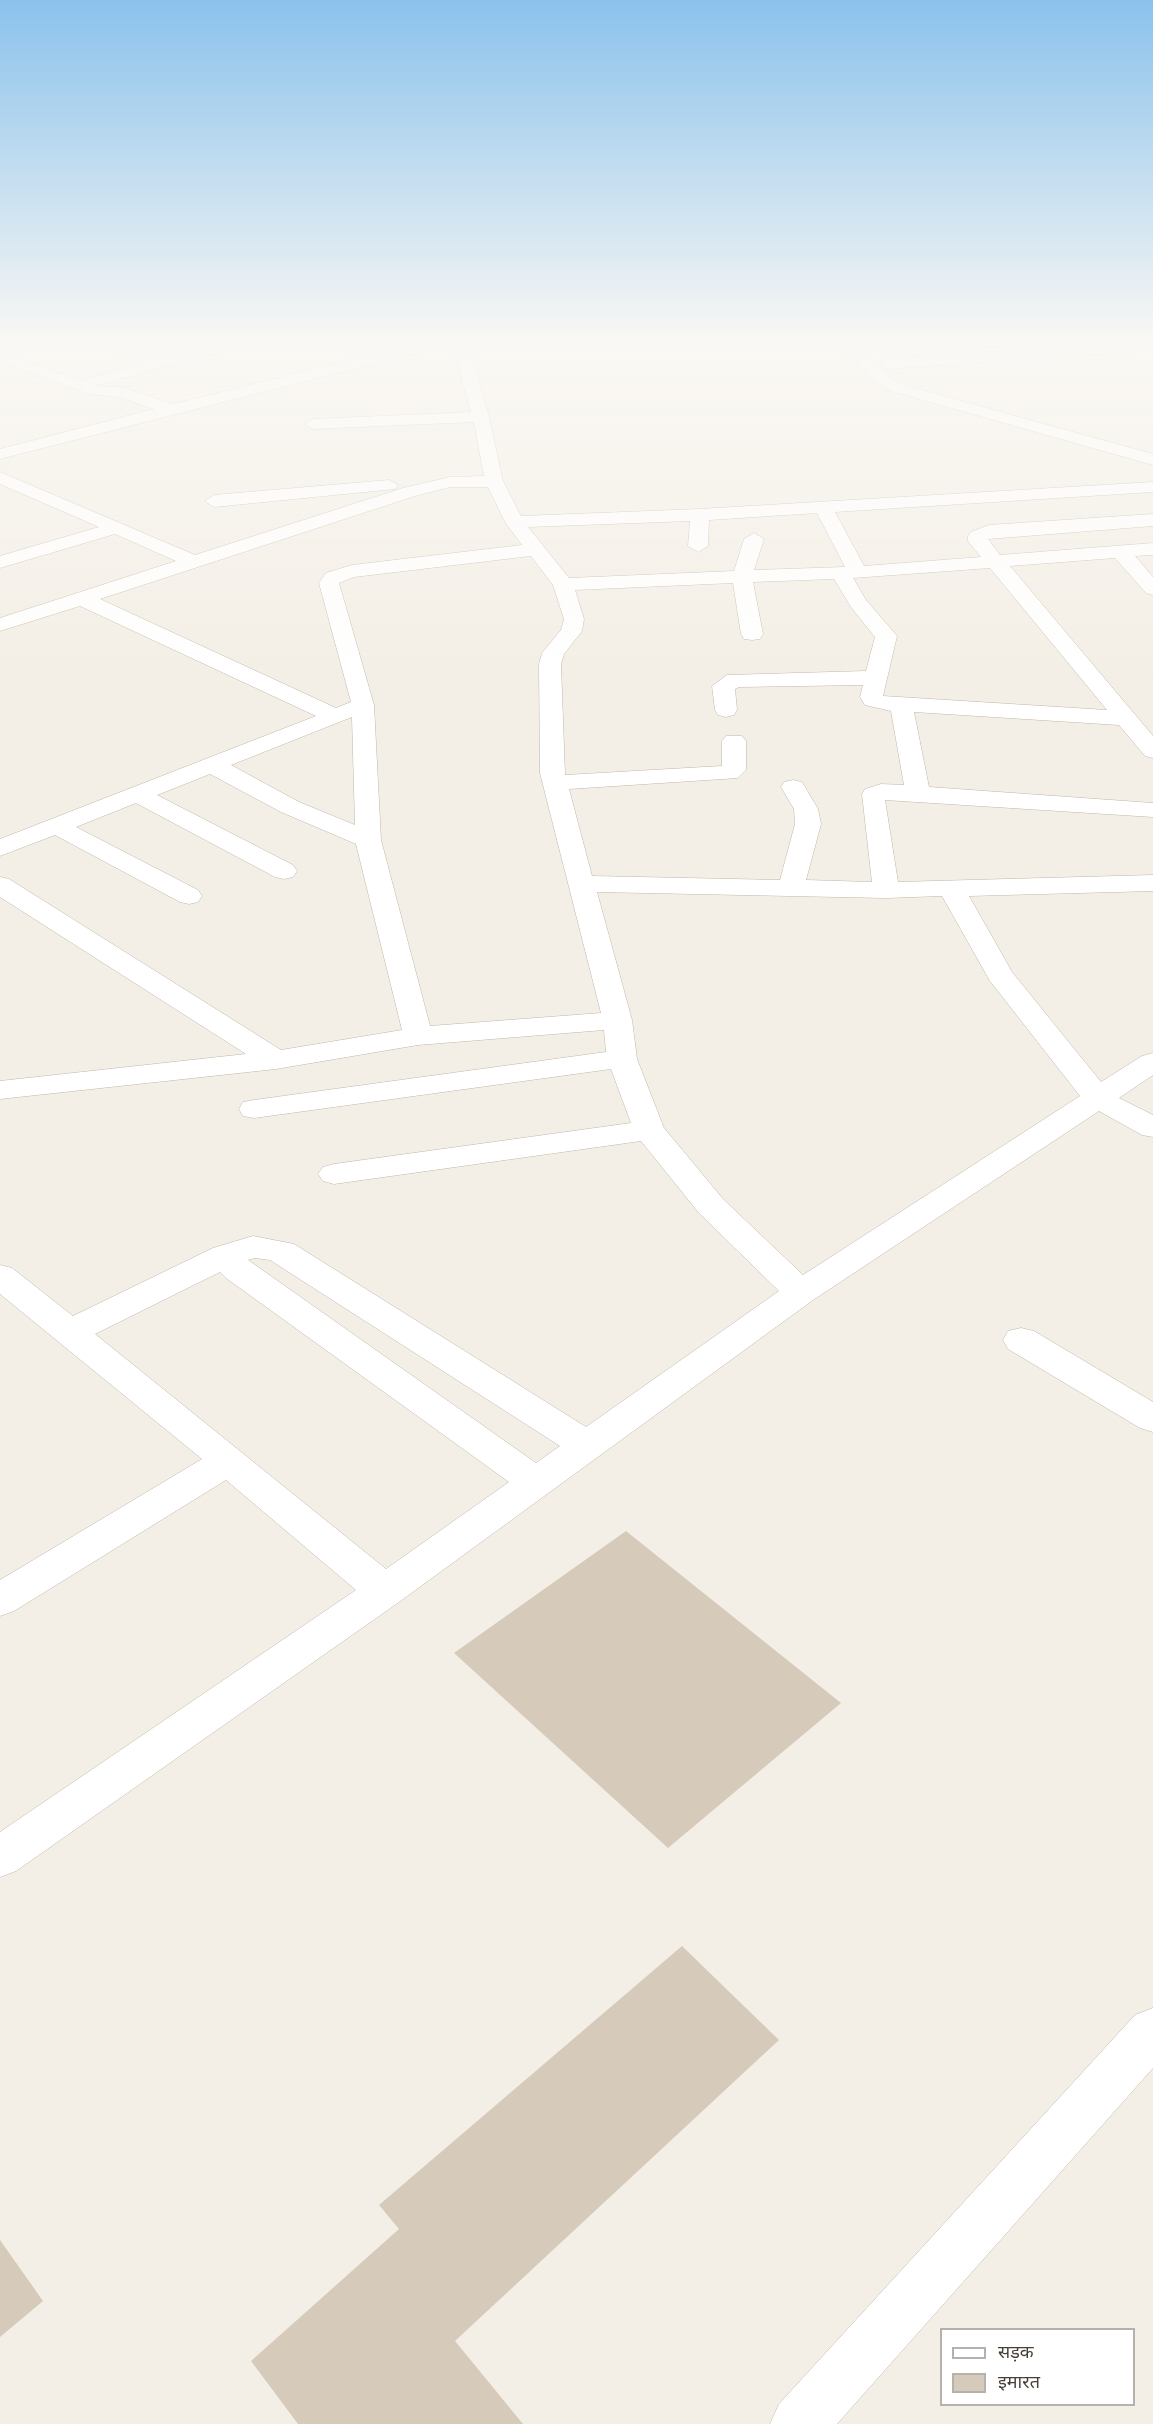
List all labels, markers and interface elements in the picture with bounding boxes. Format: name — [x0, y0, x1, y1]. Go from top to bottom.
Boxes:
legend — [940, 2328, 1135, 2406]
text: सड़क — [998, 2342, 1034, 2362]
text: इमारत — [998, 2372, 1040, 2392]

